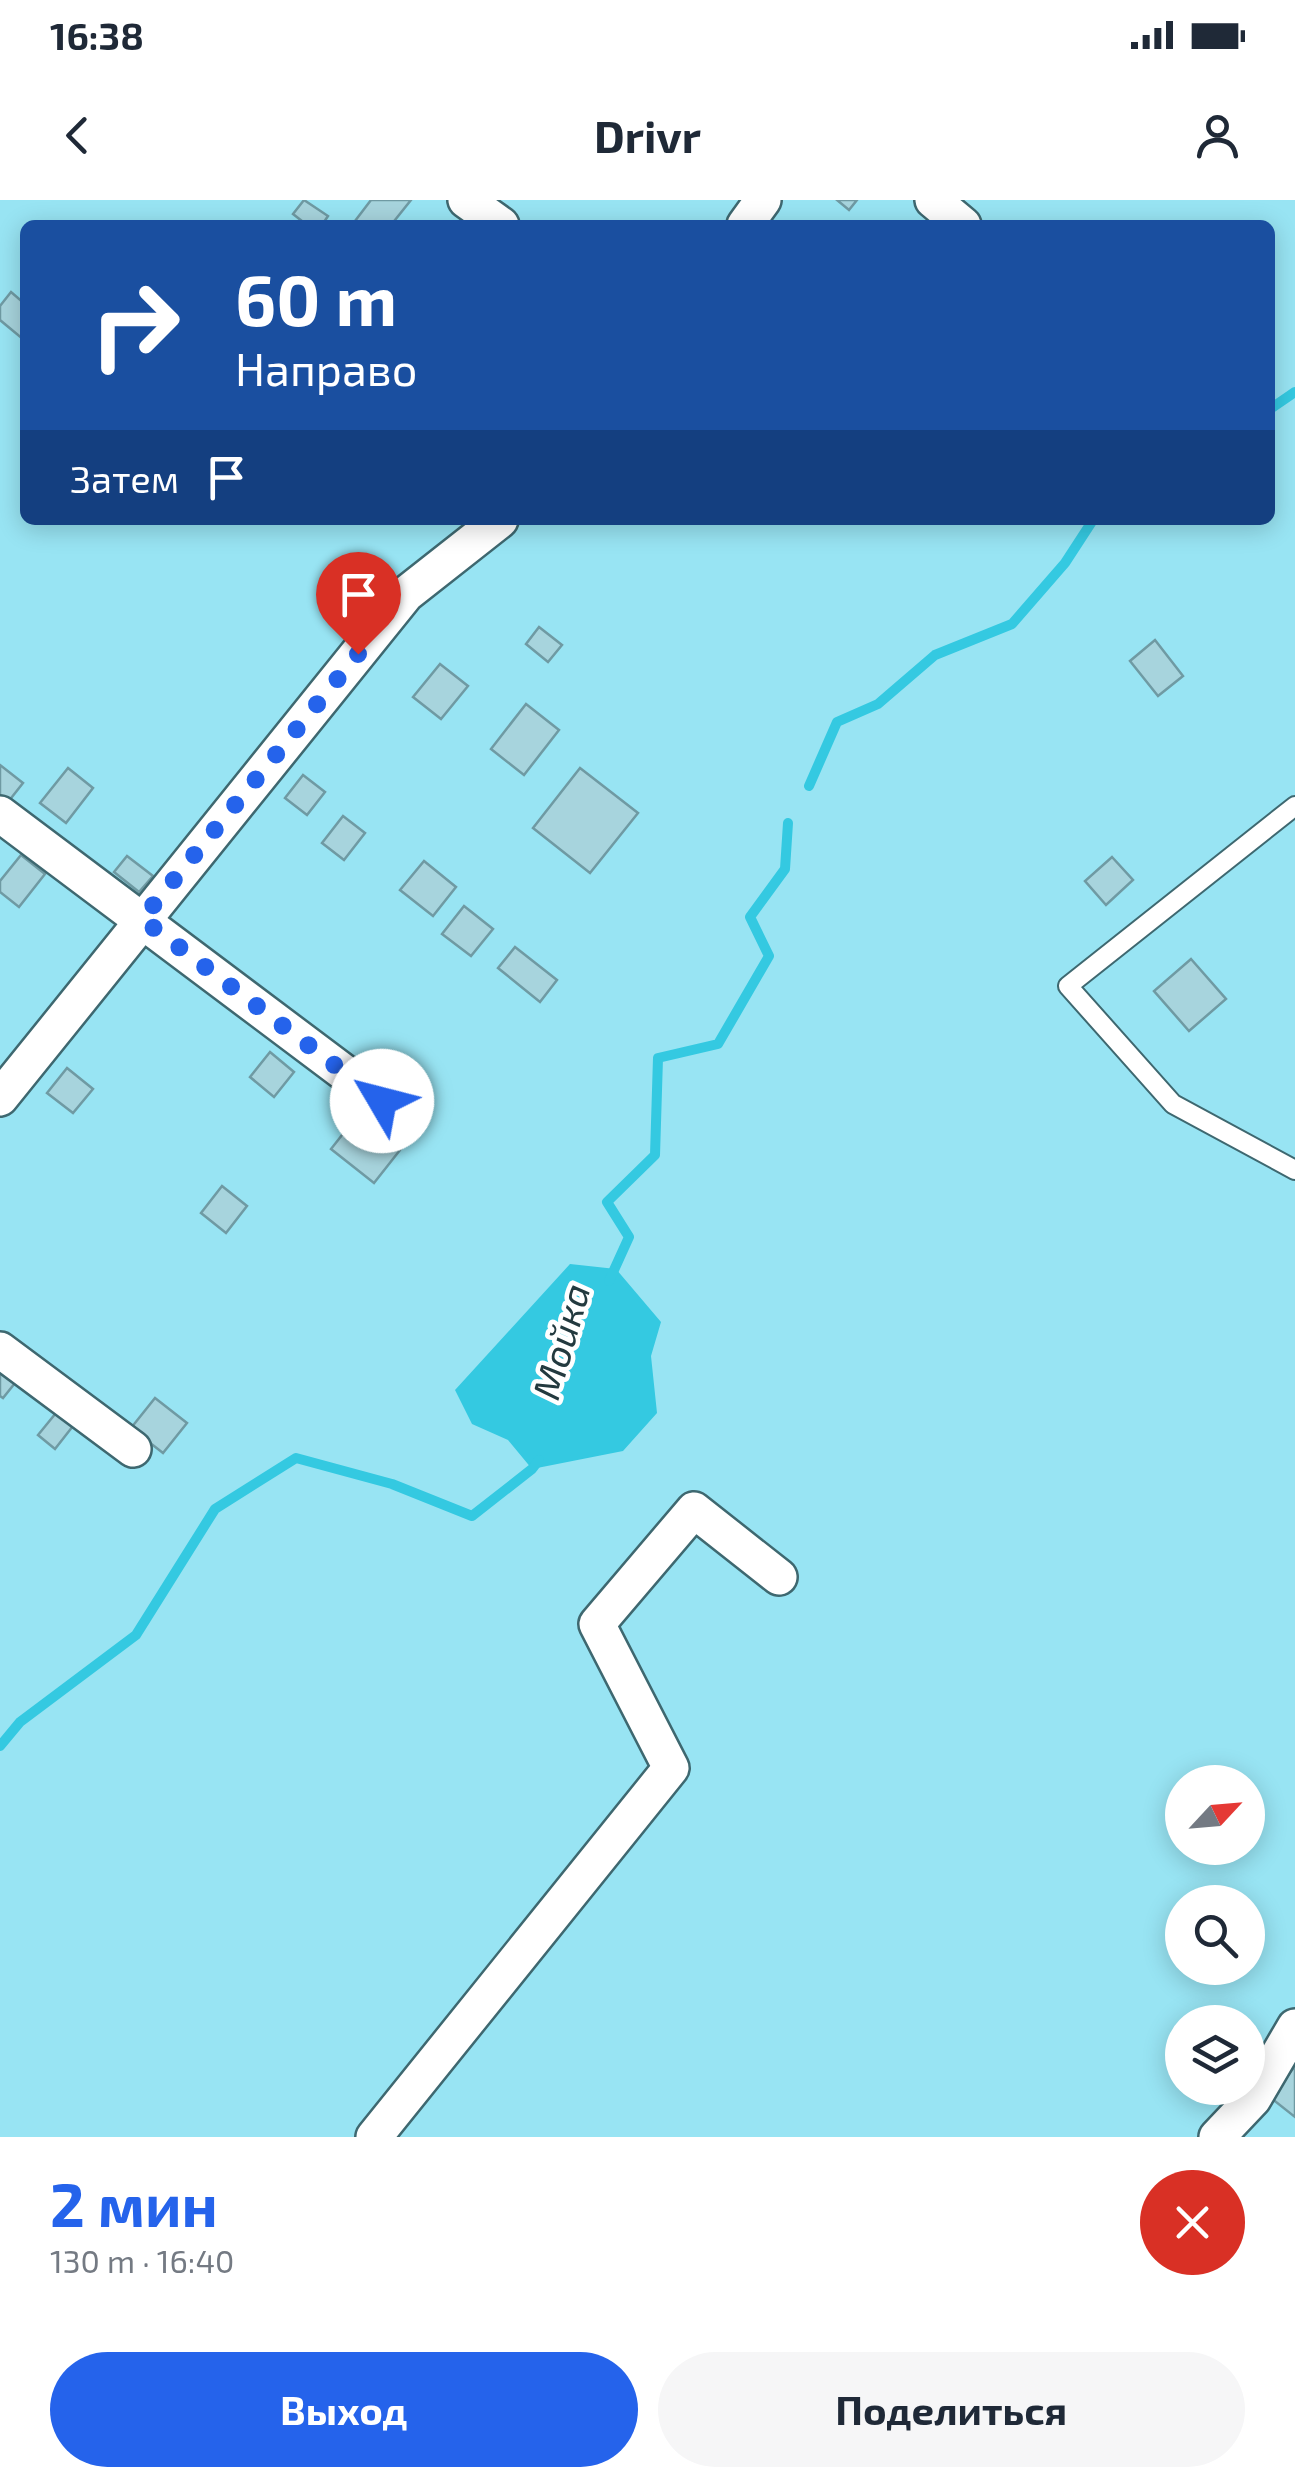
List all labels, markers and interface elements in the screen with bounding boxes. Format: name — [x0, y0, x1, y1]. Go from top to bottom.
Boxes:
text: 16:38 — [50, 12, 144, 58]
icon: back — [50, 108, 105, 163]
text: Drivr — [594, 108, 701, 162]
icon: person — [1190, 108, 1245, 163]
text: 60 m — [235, 256, 397, 340]
icon: right — [70, 260, 200, 390]
text: Направо — [235, 341, 417, 395]
icon: arrive — [199, 450, 254, 505]
text: Затем — [70, 455, 179, 501]
pin — [316, 552, 401, 655]
icon: arrive — [331, 567, 386, 622]
position arrow — [330, 1049, 434, 1153]
water label: Мойка — [522, 1278, 598, 1404]
north arrow — [1165, 1765, 1265, 1865]
map controls — [1165, 1765, 1265, 2105]
button: search — [1165, 1885, 1265, 1985]
button: layers — [1165, 2005, 1265, 2105]
text: 2 мин — [50, 2167, 218, 2239]
button: close — [1140, 2170, 1245, 2275]
text: 130 m · 16:40 — [50, 2241, 234, 2279]
button: Выход — [50, 2352, 638, 2467]
button: Поделиться — [658, 2352, 1245, 2467]

